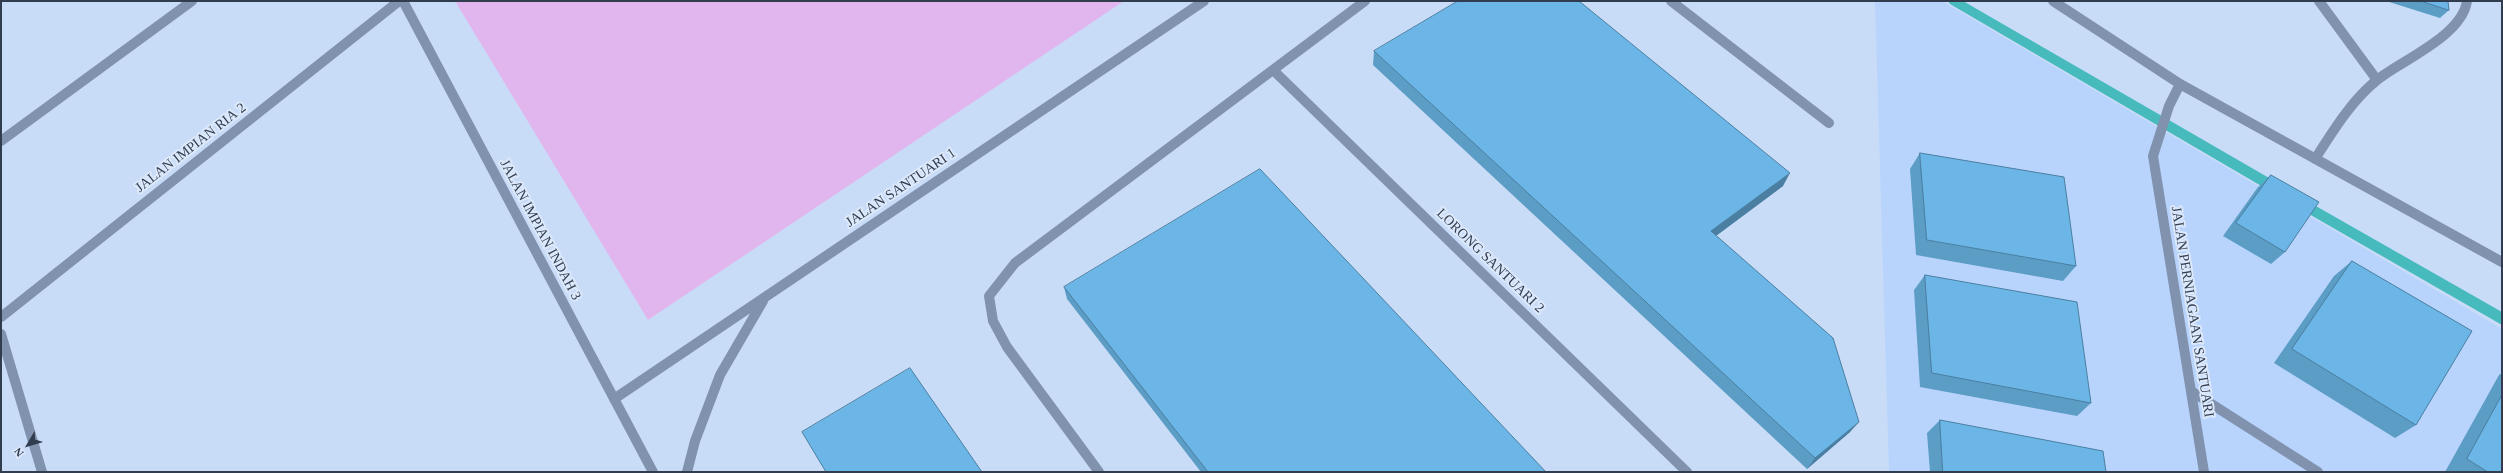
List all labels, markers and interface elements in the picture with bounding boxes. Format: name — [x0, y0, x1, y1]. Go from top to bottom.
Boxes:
street label: JALAN IMPIAN RIA 2 — [132, 100, 250, 196]
street label: JALAN SANTUARI 1 — [843, 145, 959, 231]
street label: JALAN IMPIAN INDAH 3 — [496, 157, 584, 303]
street label: LORONG SANTUARI 2 — [1433, 205, 1547, 317]
street label: JALAN PERNIAGAAN SANTUARI — [2167, 205, 2217, 419]
north arrow — [8, 425, 48, 465]
text: N — [11, 446, 26, 459]

